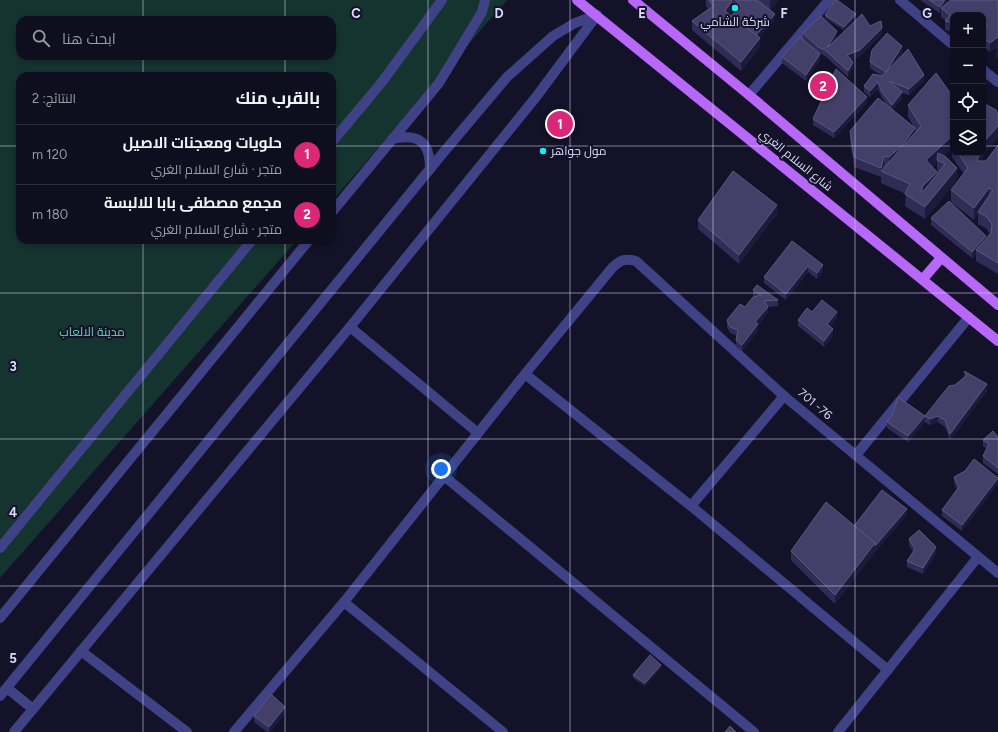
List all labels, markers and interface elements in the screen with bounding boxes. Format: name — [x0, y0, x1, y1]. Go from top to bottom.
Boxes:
marker: شركة الشامي — [730, 3, 740, 13]
text: C — [351, 6, 361, 21]
text: D — [494, 6, 504, 21]
text: E — [638, 6, 646, 21]
text: F — [780, 6, 788, 21]
text: G — [922, 6, 932, 21]
map controls — [950, 12, 986, 156]
button: + — [950, 12, 986, 48]
place label: شركة الشامي — [700, 15, 770, 32]
search box — [16, 16, 336, 60]
icon: search — [30, 27, 52, 49]
text: ابحث هنا — [62, 30, 116, 48]
button: − — [950, 48, 986, 84]
pin: 2 — [810, 71, 836, 101]
button: locate — [950, 84, 986, 120]
text: بالقرب منك — [236, 88, 320, 108]
text: النتائج: 2 — [32, 91, 76, 106]
pin: 1 — [547, 109, 573, 139]
button: layers — [950, 120, 986, 156]
street label: شارع السلام الغري — [755, 126, 835, 196]
text: حلويات ومعجنات الاصيل — [123, 134, 282, 152]
place label: مول جواهر — [550, 144, 607, 158]
marker: مول جواهر — [538, 146, 548, 156]
text: 120 m — [32, 147, 67, 162]
text: 1 — [304, 147, 310, 162]
text: متجر · شارع السلام الغري — [151, 162, 282, 177]
text: مجمع مصطفى بابا للالبسة — [104, 194, 282, 212]
text: 180 m — [32, 207, 68, 222]
text: 2 — [303, 207, 311, 222]
text: متجر · شارع السلام الغري — [151, 222, 282, 237]
park label: مدينة الالعاب — [59, 325, 125, 339]
text: 3 — [9, 359, 17, 374]
street label: 701 -76 — [795, 386, 835, 422]
your location — [431, 459, 451, 479]
text: 4 — [9, 505, 17, 520]
text: 5 — [9, 651, 17, 666]

